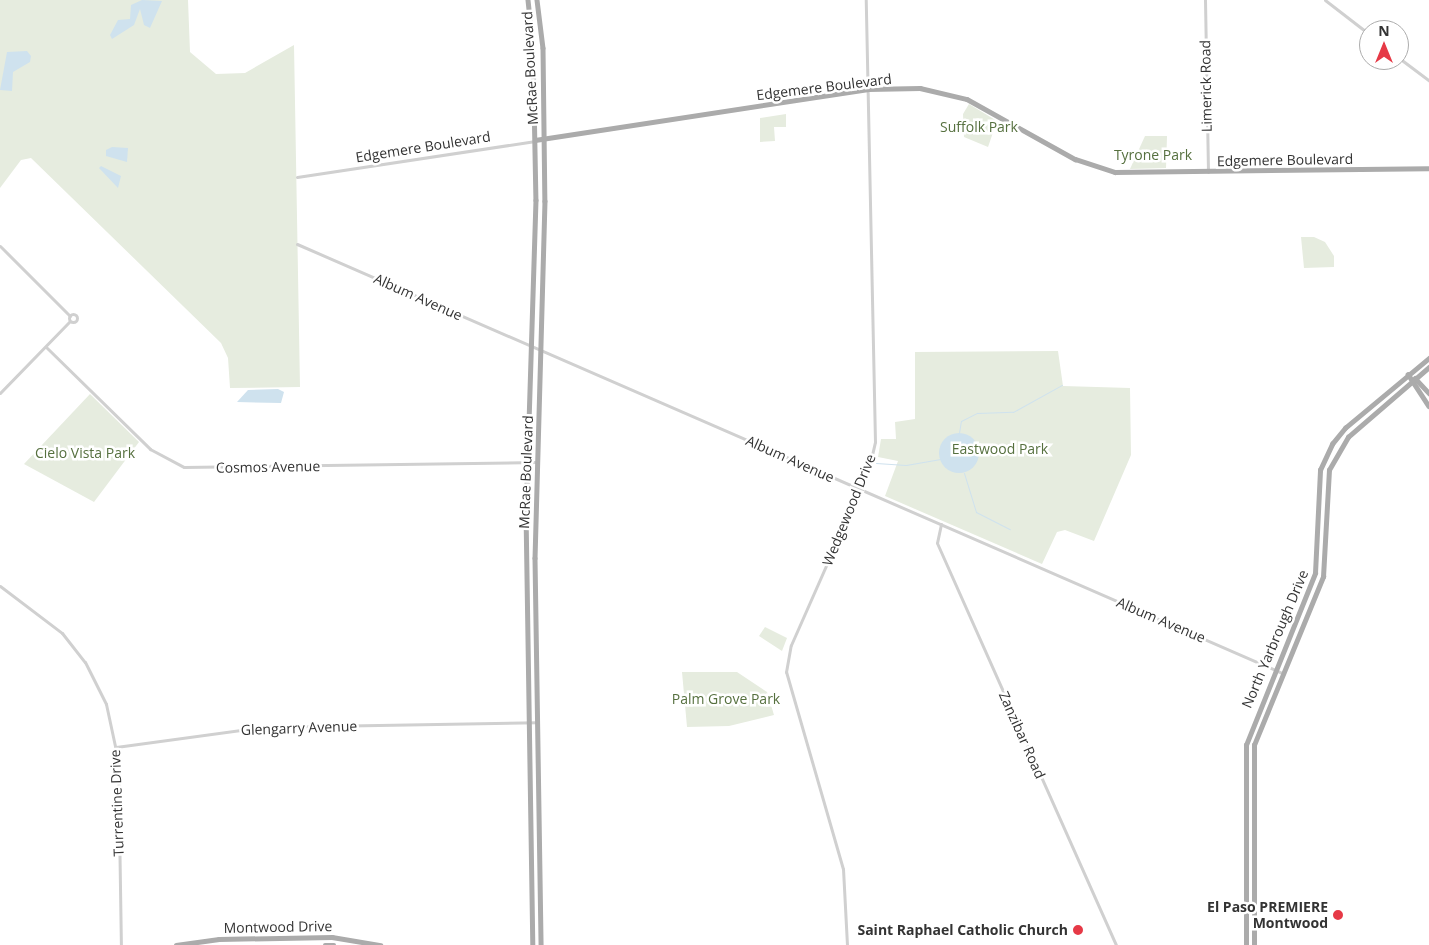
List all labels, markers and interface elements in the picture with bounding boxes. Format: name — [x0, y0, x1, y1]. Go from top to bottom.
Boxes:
street label: McRae Boulevard — [519, 11, 541, 125]
north arrow — [1359, 20, 1409, 70]
text: N — [1378, 21, 1390, 40]
street label: Limerick Road — [1197, 40, 1215, 132]
street label: Edgemere Boulevard — [755, 70, 893, 104]
park label: Suffolk Park — [940, 119, 1018, 135]
street label: Edgemere Boulevard — [354, 128, 492, 166]
park label: Tyrone Park — [1114, 147, 1192, 163]
street label: Edgemere Boulevard — [1217, 150, 1353, 170]
street label: Album Avenue — [371, 270, 465, 324]
street label: McRae Boulevard — [516, 415, 536, 529]
street label: Album Avenue — [743, 432, 837, 486]
park label: Eastwood Park — [952, 441, 1048, 457]
park label: Cielo Vista Park — [35, 445, 135, 461]
street label: Wedgewood Drive — [819, 452, 879, 568]
street label: Cosmos Avenue — [216, 458, 320, 476]
street label: North Yarbrough Drive — [1238, 567, 1312, 711]
street label: Album Avenue — [1114, 594, 1208, 646]
street label: Zanzibar Road — [995, 689, 1049, 781]
park label: Palm Grove Park — [672, 691, 780, 707]
street label: Glengarry Avenue — [241, 718, 357, 738]
street label: Turrentine Drive — [107, 749, 127, 857]
place label: El Paso PREMIERE Montwood — [1207, 899, 1328, 932]
marker: El Paso PREMIERE Montwood — [1332, 909, 1344, 921]
street label: Montwood Drive — [223, 918, 333, 936]
place label: Saint Raphael Catholic Church — [857, 922, 1068, 938]
marker: Saint Raphael Catholic Church — [1072, 924, 1084, 936]

